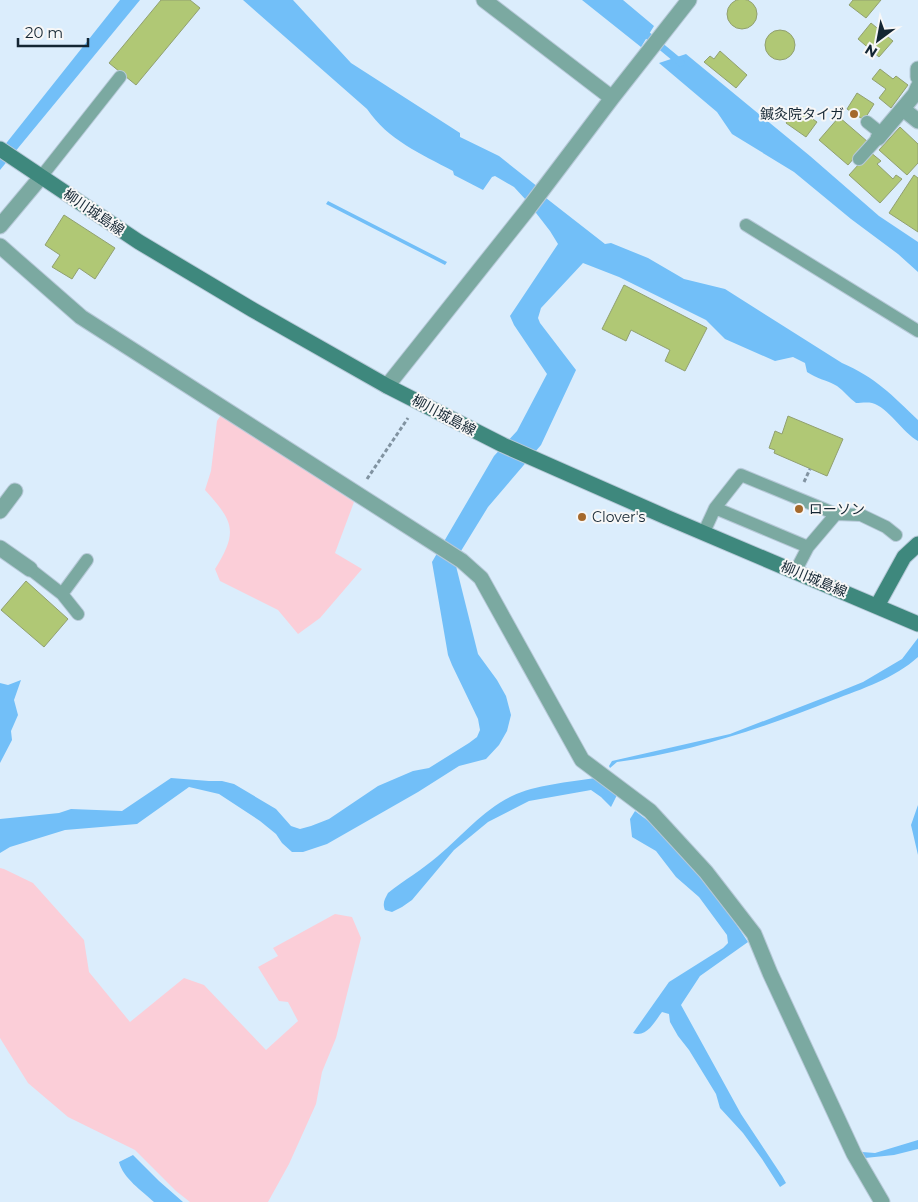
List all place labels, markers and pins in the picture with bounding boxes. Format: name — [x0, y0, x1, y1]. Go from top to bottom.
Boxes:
place label: 鍼灸院タイガ — [760, 105, 844, 123]
marker: 鍼灸院タイガ — [848, 108, 860, 120]
place label: ローソン — [809, 500, 865, 518]
marker: ローソン — [793, 503, 805, 515]
place label: Clover's — [592, 508, 646, 526]
marker: Clover's — [576, 511, 588, 523]

